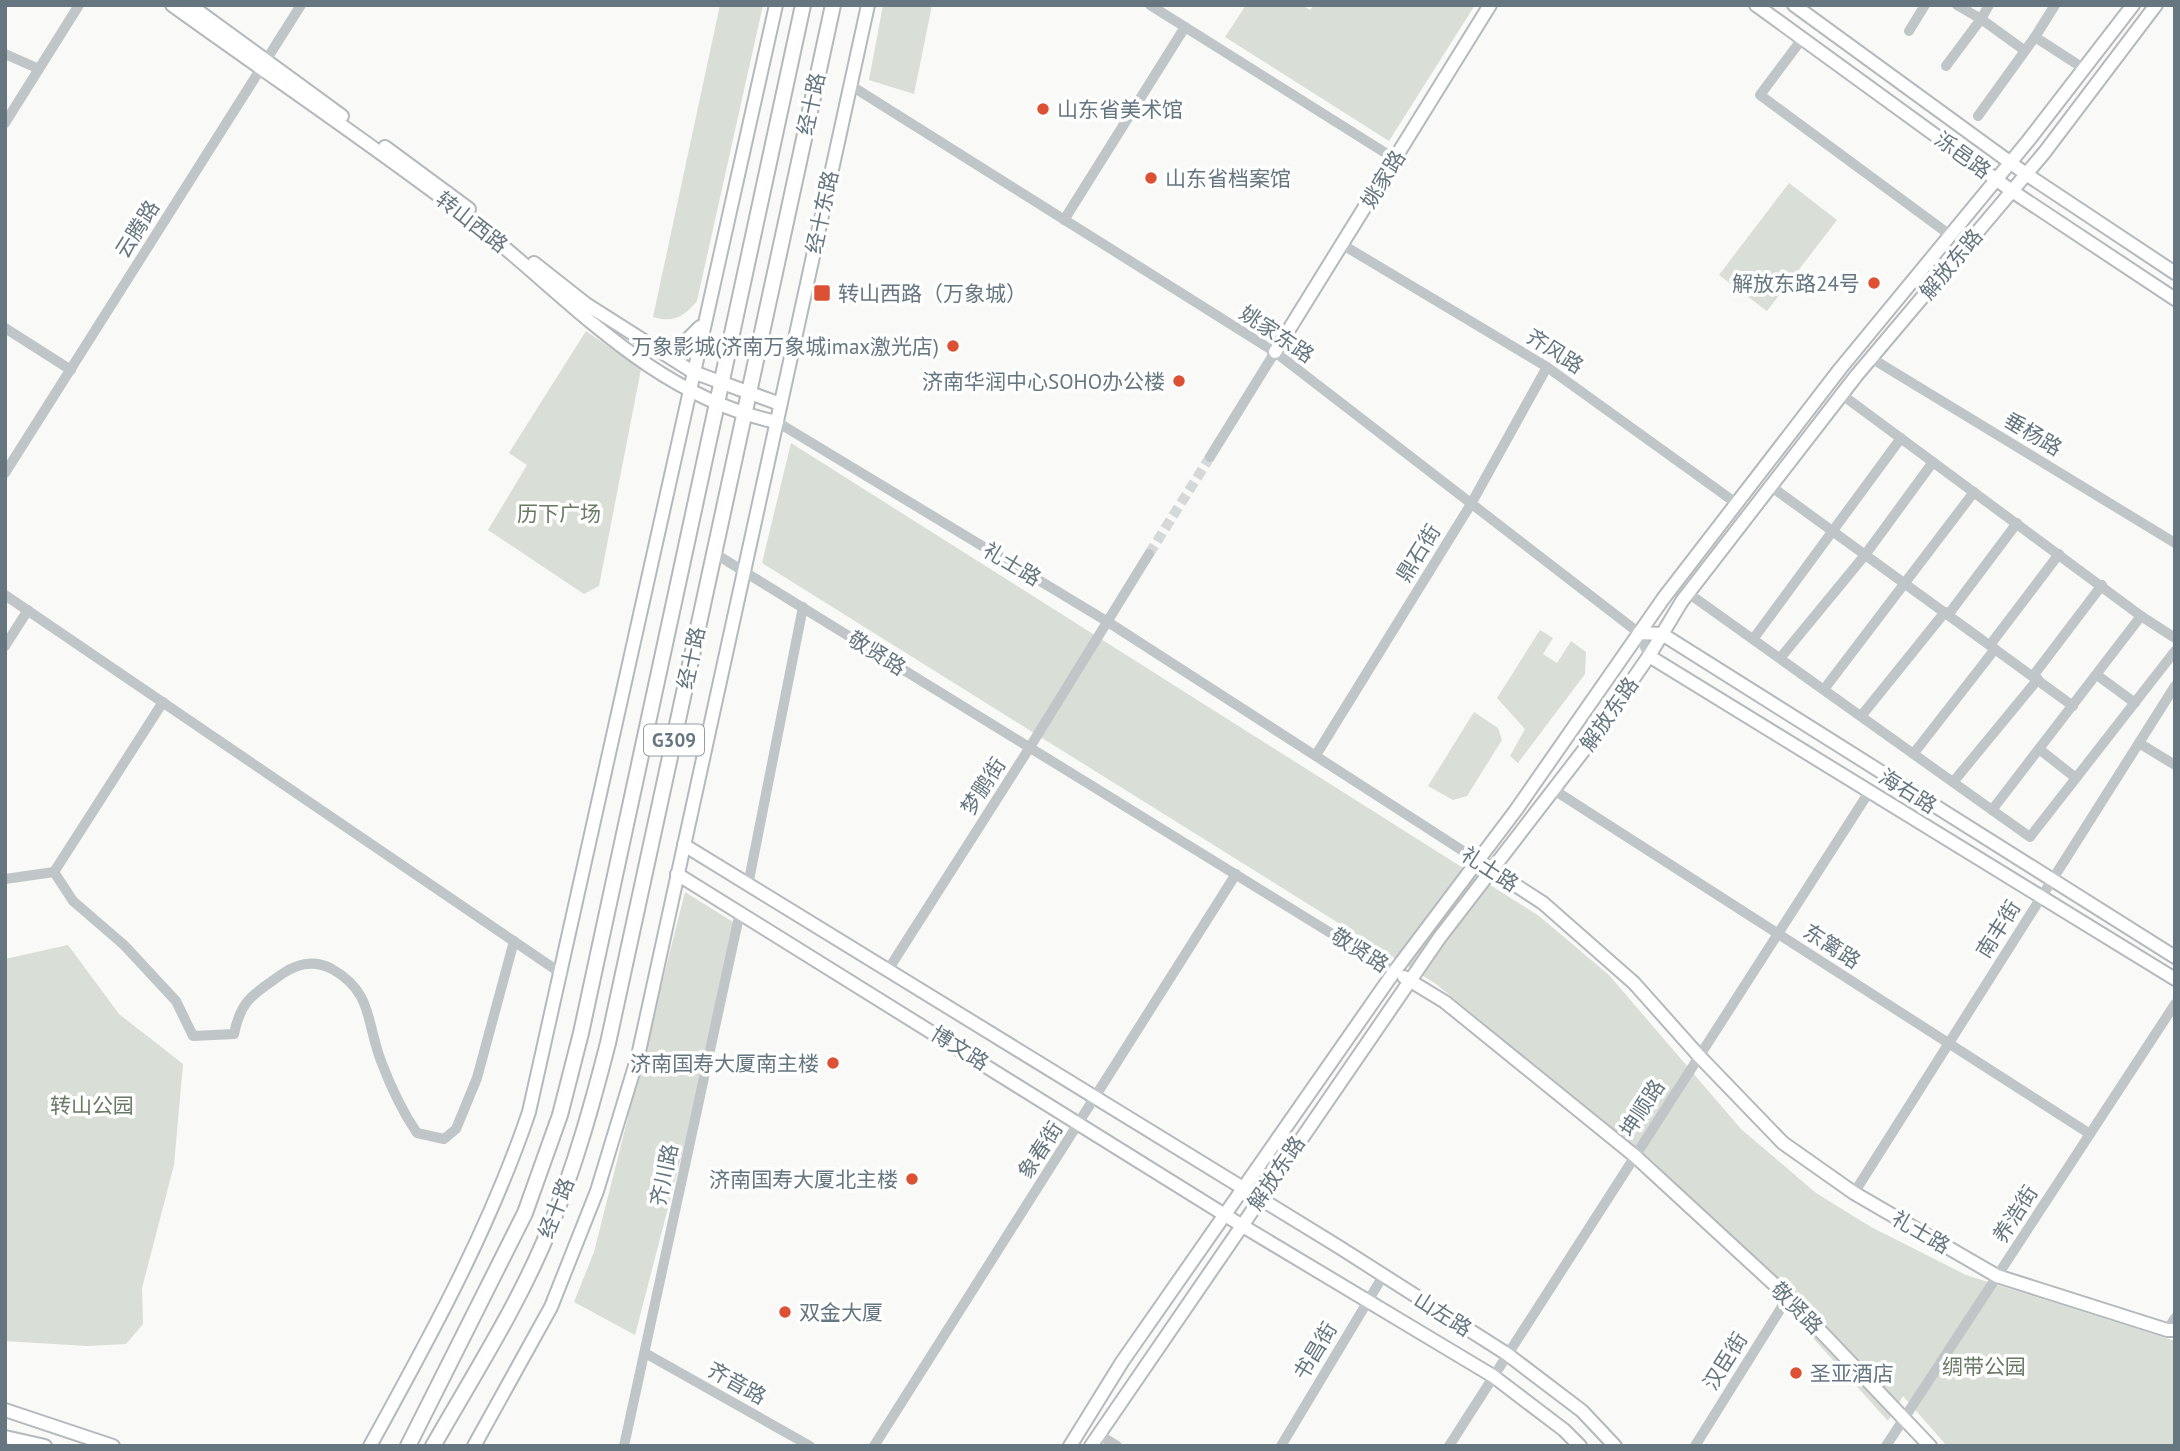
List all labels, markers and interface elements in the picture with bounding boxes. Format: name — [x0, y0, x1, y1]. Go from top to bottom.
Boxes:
street label: 经十路 — [791, 70, 831, 138]
place label: 山东省美术馆 — [1057, 96, 1183, 123]
marker: 山东省美术馆 — [1035, 101, 1051, 117]
street label: 泺邑路 — [1930, 126, 1996, 184]
street label: 姚家路 — [1355, 145, 1411, 213]
place label: 山东省档案馆 — [1165, 165, 1291, 192]
street label: 经十东路 — [800, 168, 844, 256]
marker: 山东省档案馆 — [1143, 170, 1159, 186]
street label: 转山西路 — [431, 186, 513, 258]
street label: 云腾路 — [109, 195, 165, 263]
street label: 解放东路 — [1914, 223, 1988, 305]
place label: 解放东路24号 — [1732, 270, 1860, 297]
marker: 解放东路24号 — [1866, 275, 1882, 291]
place label: 转山西路（万象城） — [838, 280, 1027, 307]
marker: 转山西路（万象城） — [812, 283, 832, 303]
street label: 姚家东路 — [1235, 299, 1319, 369]
street label: 齐风路 — [1521, 323, 1589, 379]
place label: 万象影城(济南万象城imax激光店) — [631, 333, 939, 360]
marker: 万象影城(济南万象城imax激光店) — [945, 338, 961, 354]
place label: 济南华润中心SOHO办公楼 — [922, 368, 1165, 395]
marker: 济南华润中心SOHO办公楼 — [1171, 373, 1187, 389]
street label: 垂杨路 — [1999, 406, 2067, 462]
park label: 历下广场 — [517, 500, 601, 527]
street label: 鼎石街 — [1390, 519, 1446, 587]
street label: 礼士路 — [978, 536, 1046, 592]
street label: 经十路 — [671, 624, 711, 692]
street label: 敬贤路 — [843, 625, 911, 681]
street label: 解放东路 — [1574, 672, 1644, 756]
road number: G309 — [644, 724, 704, 755]
street label: 梦鹏街 — [955, 752, 1011, 820]
street label: 海右路 — [1874, 763, 1942, 819]
street label: 礼士路 — [1456, 841, 1524, 897]
street label: 南丰街 — [1970, 895, 2026, 963]
street label: 东篱路 — [1798, 918, 1866, 974]
street label: 敬贤路 — [1326, 922, 1394, 978]
street label: 博文路 — [926, 1020, 994, 1076]
place label: 济南国寿大厦南主楼 — [630, 1050, 819, 1077]
marker: 济南国寿大厦南主楼 — [825, 1055, 841, 1071]
street label: 坤顺路 — [1614, 1074, 1670, 1142]
park label: 转山公园 — [50, 1092, 134, 1119]
street label: 象春街 — [1012, 1116, 1068, 1184]
street label: 解放东路 — [1241, 1131, 1311, 1215]
street label: 齐川路 — [644, 1141, 684, 1209]
place label: 济南国寿大厦北主楼 — [709, 1166, 898, 1193]
marker: 济南国寿大厦北主楼 — [904, 1171, 920, 1187]
street label: 经十路 — [532, 1174, 580, 1242]
street label: 养浩街 — [1987, 1180, 2043, 1248]
street label: 礼士路 — [1887, 1205, 1955, 1259]
street label: 敬贤路 — [1765, 1276, 1829, 1340]
street label: 山左路 — [1409, 1286, 1477, 1342]
place label: 双金大厦 — [799, 1299, 883, 1326]
marker: 双金大厦 — [777, 1304, 793, 1320]
street label: 书昌街 — [1287, 1317, 1343, 1385]
street label: 汉臣街 — [1697, 1327, 1753, 1395]
park label: 绸带公园 — [1942, 1353, 2026, 1380]
street label: 齐音路 — [703, 1356, 771, 1410]
place label: 圣亚酒店 — [1810, 1360, 1894, 1387]
marker: 圣亚酒店 — [1788, 1365, 1804, 1381]

